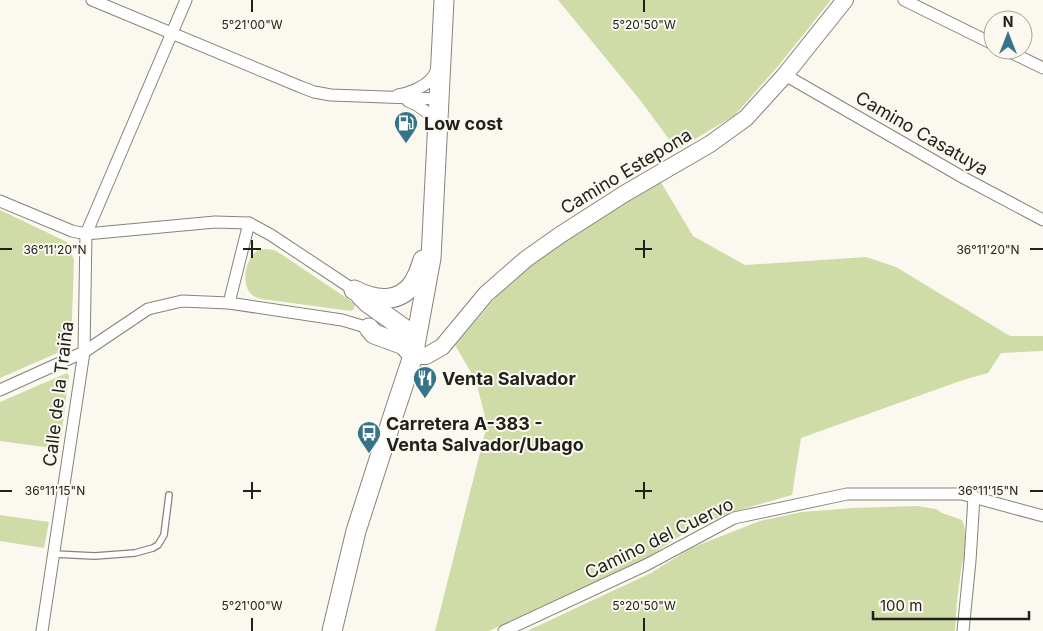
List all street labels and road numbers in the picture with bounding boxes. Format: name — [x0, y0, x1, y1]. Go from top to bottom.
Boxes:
street label: Camino Casatuya — [852, 87, 992, 179]
street label: Camino Estepona — [557, 124, 695, 218]
street label: Calle de la Traiña — [39, 320, 77, 468]
street label: Camino del Cuervo — [581, 493, 737, 583]

